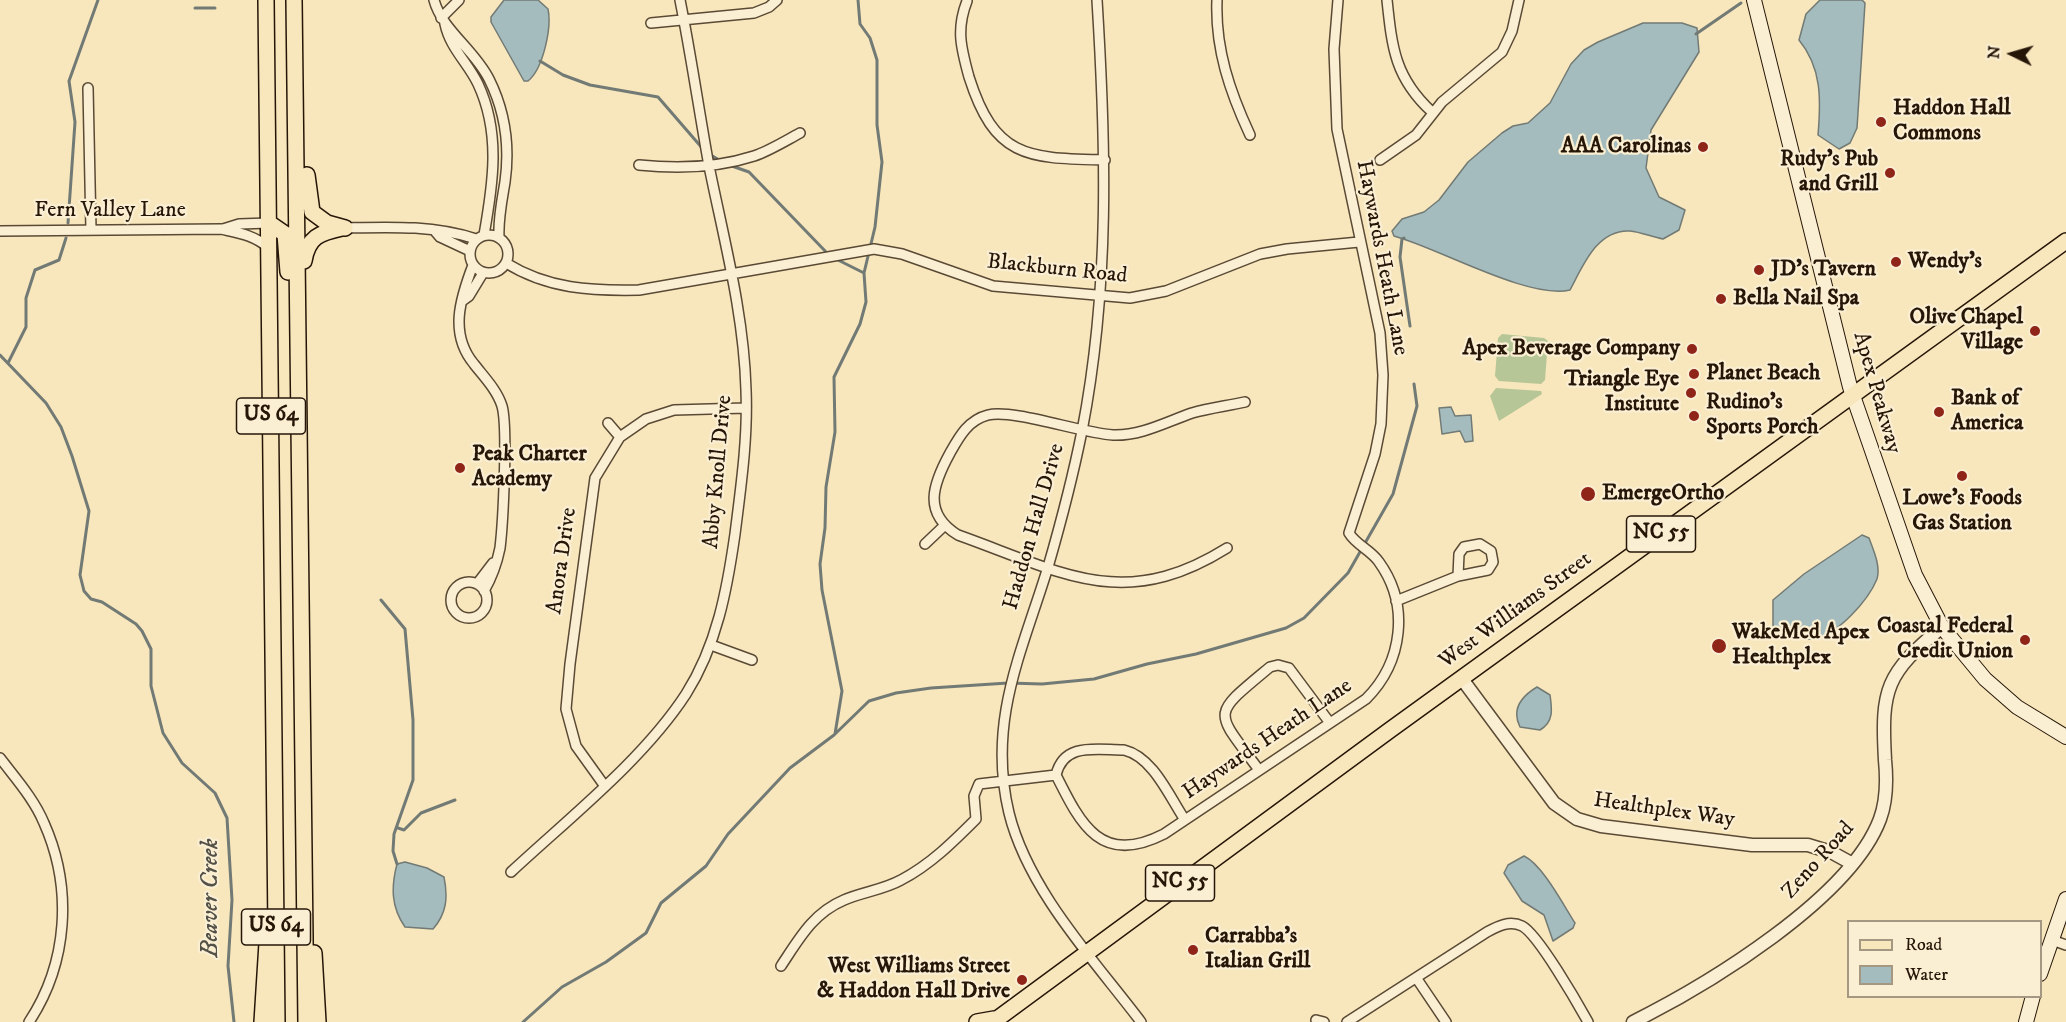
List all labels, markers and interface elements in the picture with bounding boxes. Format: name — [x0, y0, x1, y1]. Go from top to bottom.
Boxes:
north arrow — [1982, 24, 2042, 84]
text: N — [1984, 45, 2005, 60]
place label: Haddon Hall Commons — [1893, 96, 2011, 148]
marker: Haddon Hall Commons — [1874, 115, 1888, 129]
place label: AAA Carolinas — [1561, 134, 1691, 160]
marker: AAA Carolinas — [1696, 140, 1710, 154]
place label: Rudy's Pub and Grill — [1780, 147, 1878, 198]
street label: Haywards Heath Lane — [1349, 158, 1413, 358]
marker: Rudy's Pub and Grill — [1883, 166, 1897, 180]
street label: Fern Valley Lane — [34, 198, 186, 224]
place label: Wendy's — [1908, 249, 1982, 275]
street label: Blackburn Road — [986, 250, 1128, 290]
marker: Wendy's — [1889, 255, 1903, 269]
place label: JD's Tavern — [1771, 257, 1876, 283]
marker: JD's Tavern — [1752, 263, 1766, 277]
place label: Bella Nail Spa — [1733, 286, 1859, 312]
marker: Bella Nail Spa — [1714, 292, 1728, 306]
place label: Olive Chapel Village — [1910, 305, 2023, 356]
marker: Olive Chapel Village — [2028, 324, 2042, 338]
street label: Apex Peakway — [1846, 329, 1906, 457]
place label: Apex Beverage Company — [1462, 336, 1680, 362]
marker: Apex Beverage Company — [1685, 342, 1699, 356]
place label: Planet Beach — [1706, 361, 1820, 387]
place label: Triangle Eye Institute — [1564, 367, 1679, 418]
marker: Planet Beach — [1687, 367, 1701, 381]
marker: Triangle Eye Institute — [1684, 386, 1698, 400]
place label: Bank of America — [1951, 386, 2023, 438]
place label: Rudino's Sports Porch — [1706, 390, 1819, 442]
street label: Abby Knoll Drive — [699, 394, 739, 550]
road number: US 64 — [236, 398, 306, 434]
marker: Bank of America — [1932, 405, 1946, 419]
marker: Rudino's Sports Porch — [1687, 409, 1701, 423]
street label: Haddon Hall Drive — [999, 441, 1071, 613]
place label: Peak Charter Academy — [472, 442, 587, 494]
marker: Peak Charter Academy — [453, 461, 467, 475]
marker: Lowe's Foods Gas Station — [1955, 469, 1969, 483]
place label: EmergeOrtho — [1602, 481, 1724, 507]
marker: EmergeOrtho — [1579, 485, 1597, 503]
place label: Lowe's Foods Gas Station — [1902, 486, 2022, 538]
street label: Anora Drive — [542, 506, 584, 616]
road number: NC 55 — [1626, 516, 1696, 552]
street label: West Williams Street — [1435, 547, 1597, 675]
place label: Coastal Federal Credit Union — [1877, 614, 2013, 666]
place label: WakeMed Apex Healthplex — [1732, 620, 1870, 672]
marker: Coastal Federal Credit Union — [2018, 633, 2032, 647]
marker: WakeMed Apex Healthplex — [1710, 637, 1728, 655]
street label: Haywards Heath Lane — [1178, 674, 1358, 806]
street label: Healthplex Way — [1592, 788, 1736, 834]
street label: Zeno Road — [1777, 817, 1861, 905]
water label: Beaver Creek — [198, 839, 226, 957]
road number: NC 55 — [1146, 865, 1214, 901]
road number: US 64 — [242, 909, 310, 945]
legend — [1847, 920, 2042, 998]
place label: Carrabba's Italian Grill — [1205, 924, 1310, 975]
text: Road — [1905, 934, 1942, 956]
marker: Carrabba's Italian Grill — [1186, 943, 1200, 957]
place label: West Williams Street & Haddon Hall Drive — [817, 954, 1010, 1005]
text: Water — [1905, 964, 1948, 986]
marker: West Williams Street & Haddon Hall Drive — [1015, 973, 1029, 987]

